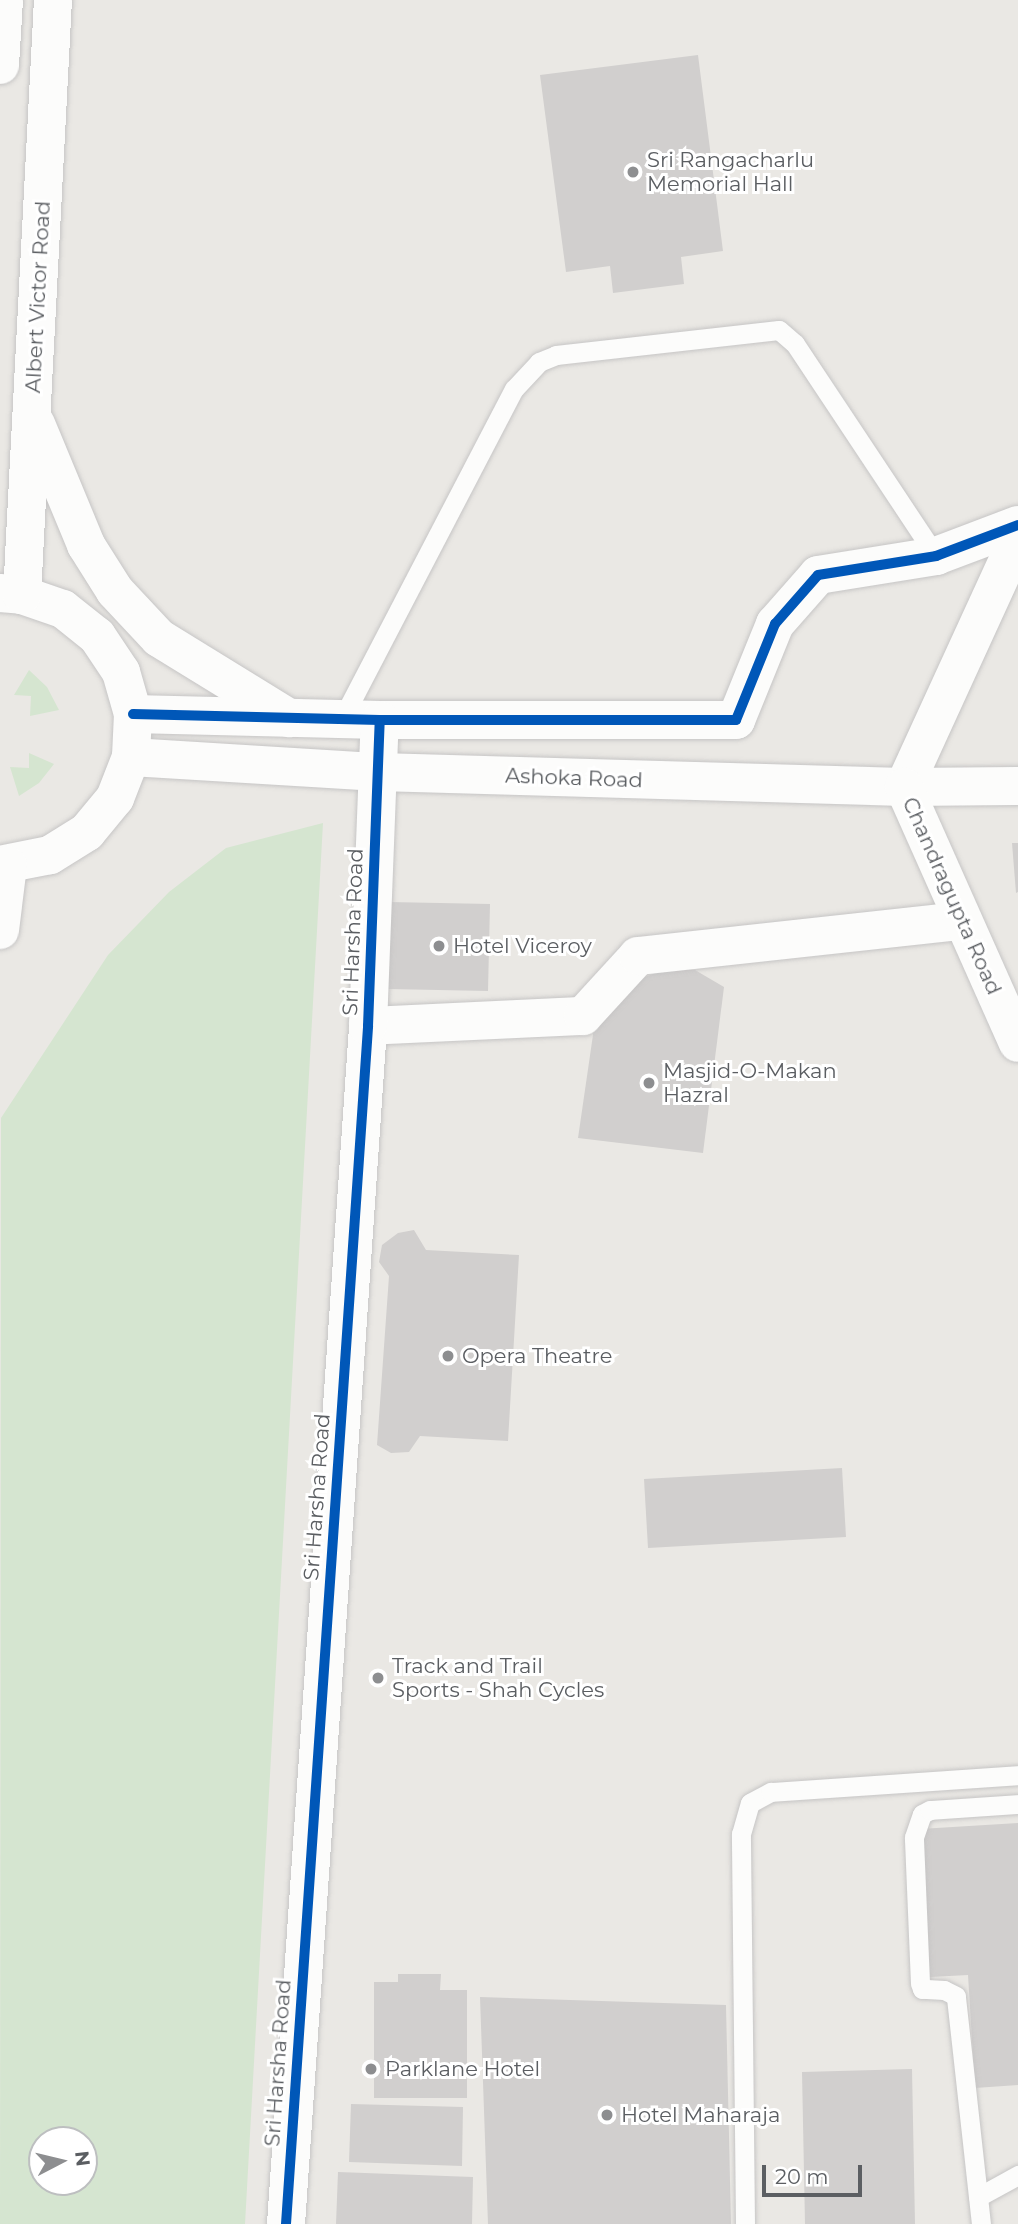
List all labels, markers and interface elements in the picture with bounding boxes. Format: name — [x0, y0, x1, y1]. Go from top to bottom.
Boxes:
place label: Sri Rangacharlu Memorial Hall — [647, 147, 814, 197]
marker: Sri Rangacharlu Memorial Hall — [625, 164, 641, 180]
street label: Albert Victor Road — [20, 200, 56, 394]
street label: Ashoka Road — [505, 763, 643, 793]
street label: Chandragupta Road — [897, 793, 1007, 999]
street label: Sri Harsha Road — [337, 848, 369, 1016]
place label: Hotel Viceroy — [453, 933, 592, 959]
marker: Hotel Viceroy — [431, 938, 447, 954]
place label: Masjid-O-Makan Hazral — [663, 1058, 837, 1108]
marker: Masjid-O-Makan Hazral — [641, 1075, 657, 1091]
place label: Opera Theatre — [462, 1343, 612, 1369]
marker: Opera Theatre — [440, 1348, 456, 1364]
street label: Sri Harsha Road — [299, 1413, 335, 1581]
place label: Track and Trail Sports - Shah Cycles — [392, 1653, 604, 1703]
marker: Track and Trail Sports - Shah Cycles — [370, 1670, 386, 1686]
street label: Sri Harsha Road — [260, 1979, 296, 2147]
place label: Parklane Hotel — [385, 2056, 540, 2082]
marker: Parklane Hotel — [363, 2061, 379, 2077]
place label: Hotel Maharaja — [621, 2102, 780, 2128]
marker: Hotel Maharaja — [599, 2107, 615, 2123]
north arrow — [28, 2126, 98, 2196]
text: N — [70, 2150, 95, 2168]
scale bar — [766, 2150, 866, 2194]
text: 20 m — [775, 2164, 829, 2189]

